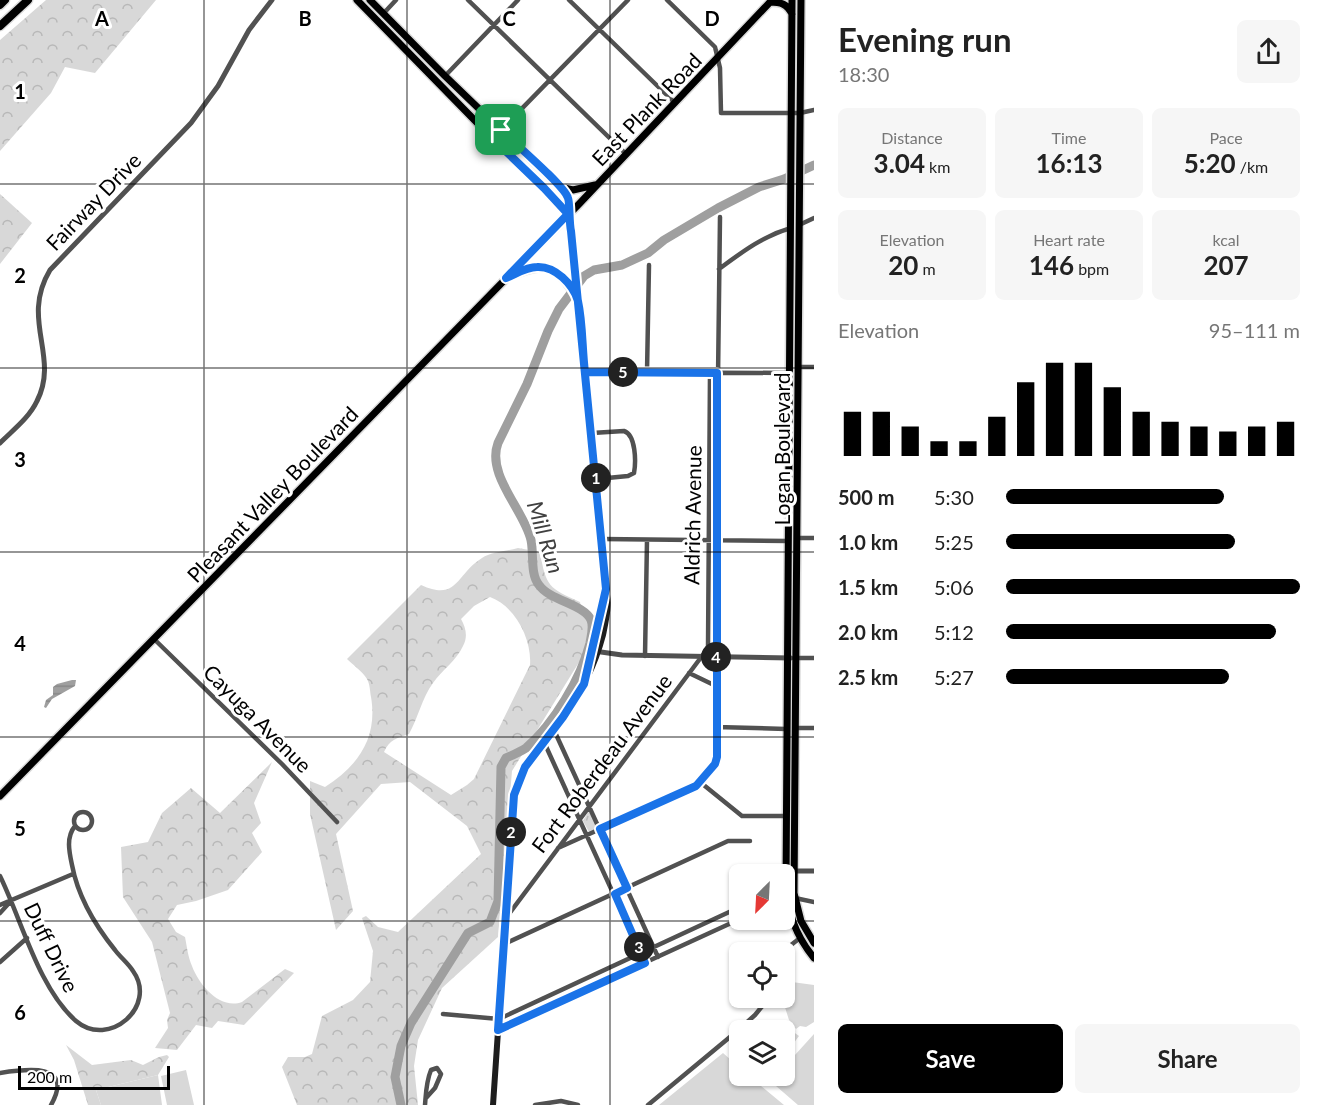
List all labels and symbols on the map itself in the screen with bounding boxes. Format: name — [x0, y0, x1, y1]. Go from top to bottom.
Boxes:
text: A — [94, 6, 109, 30]
text: B — [298, 6, 312, 30]
text: C — [502, 6, 516, 30]
text: D — [704, 6, 720, 30]
street label: East Plank Road — [586, 48, 706, 170]
text: 1 — [14, 79, 26, 103]
pin — [475, 104, 526, 155]
street label: Fairway Drive — [40, 147, 146, 255]
text: 2 — [14, 263, 26, 287]
pin: 5 — [608, 357, 638, 387]
street label: Logan Boulevard — [769, 372, 794, 526]
street label: Pleasant Valley Boulevard — [181, 401, 363, 587]
street label: Aldrich Avenue — [678, 445, 706, 585]
text: 3 — [14, 447, 26, 471]
pin: 1 — [581, 463, 611, 493]
water label: Mill Run — [522, 497, 570, 577]
text: 4 — [14, 631, 26, 655]
pin: 4 — [701, 642, 731, 672]
street label: Cayuga Avenue — [199, 659, 317, 777]
street label: Fort Roberdeau Avenue — [526, 669, 676, 857]
text: 5 — [14, 816, 26, 840]
pin: 2 — [496, 817, 526, 847]
north arrow — [729, 864, 795, 930]
street label: Duff Drive — [20, 898, 84, 996]
pin: 3 — [624, 932, 654, 962]
text: 6 — [14, 1000, 26, 1024]
scale bar — [18, 1063, 170, 1090]

